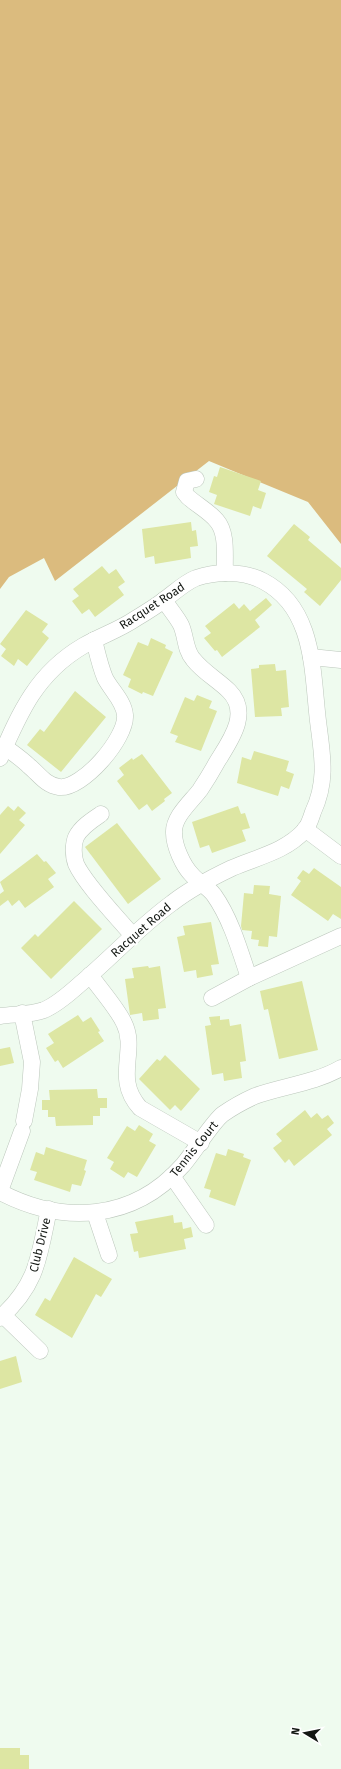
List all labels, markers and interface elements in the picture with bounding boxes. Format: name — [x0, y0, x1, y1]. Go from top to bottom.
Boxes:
street label: Racquet Road — [117, 580, 187, 632]
street label: Racquet Road — [108, 900, 174, 960]
street label: Tennis Court — [167, 1118, 221, 1180]
street label: Club Drive — [26, 1216, 54, 1274]
north arrow — [285, 1713, 325, 1753]
text: N — [289, 1727, 303, 1736]

